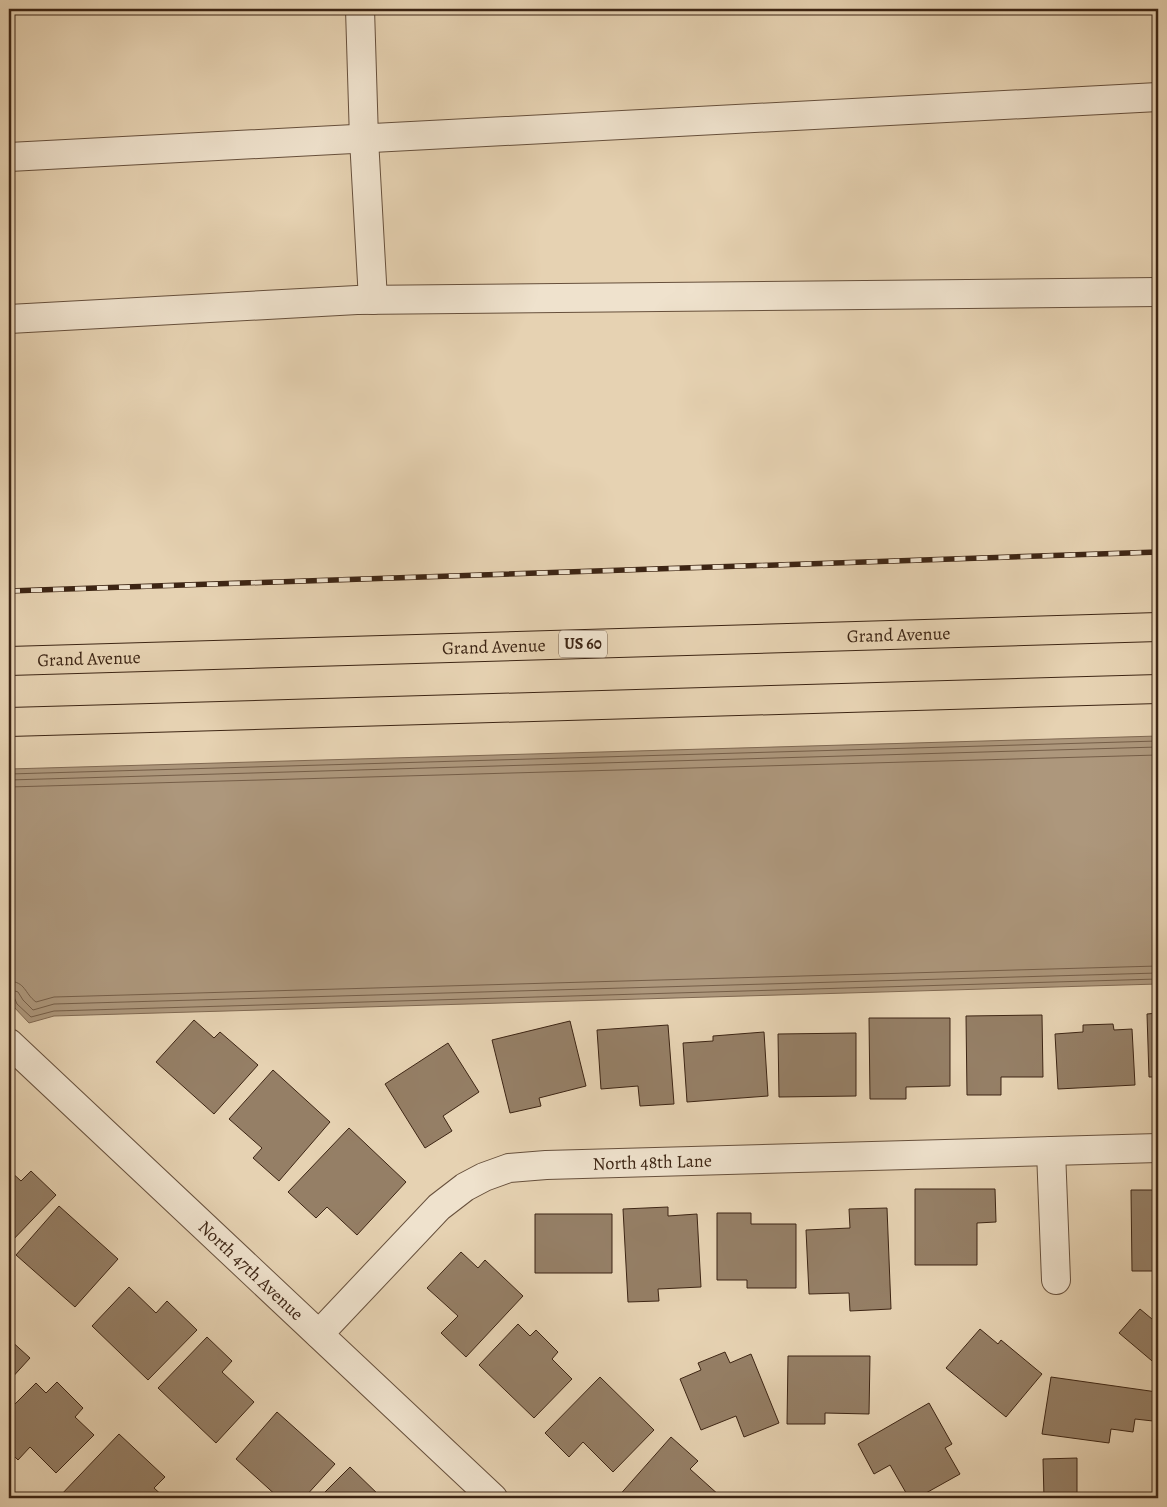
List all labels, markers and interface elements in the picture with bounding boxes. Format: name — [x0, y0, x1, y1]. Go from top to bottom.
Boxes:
street label: Grand Avenue — [846, 621, 951, 648]
road number: US 60 — [559, 630, 607, 658]
street label: Grand Avenue — [442, 633, 546, 660]
street label: Grand Avenue — [37, 645, 141, 672]
street label: North 48th Lane — [592, 1148, 712, 1176]
street label: North 47th Avenue — [193, 1215, 309, 1326]

